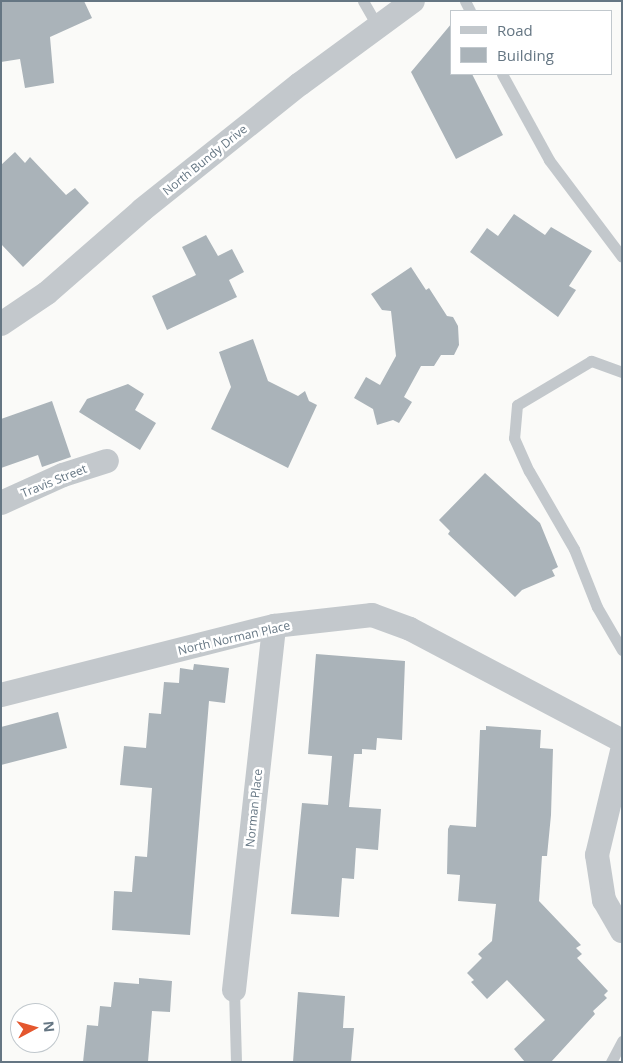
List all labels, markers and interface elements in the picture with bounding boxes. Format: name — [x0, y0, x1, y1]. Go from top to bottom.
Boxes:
legend — [450, 10, 613, 75]
text: Road — [497, 20, 533, 40]
text: Building — [497, 45, 554, 65]
street label: North Bundy Drive — [160, 122, 250, 198]
street label: Travis Street — [19, 461, 89, 501]
street label: North Norman Place — [176, 618, 292, 658]
street label: Norman Place — [243, 768, 265, 848]
north arrow — [10, 1003, 60, 1053]
text: N — [39, 1020, 59, 1033]

